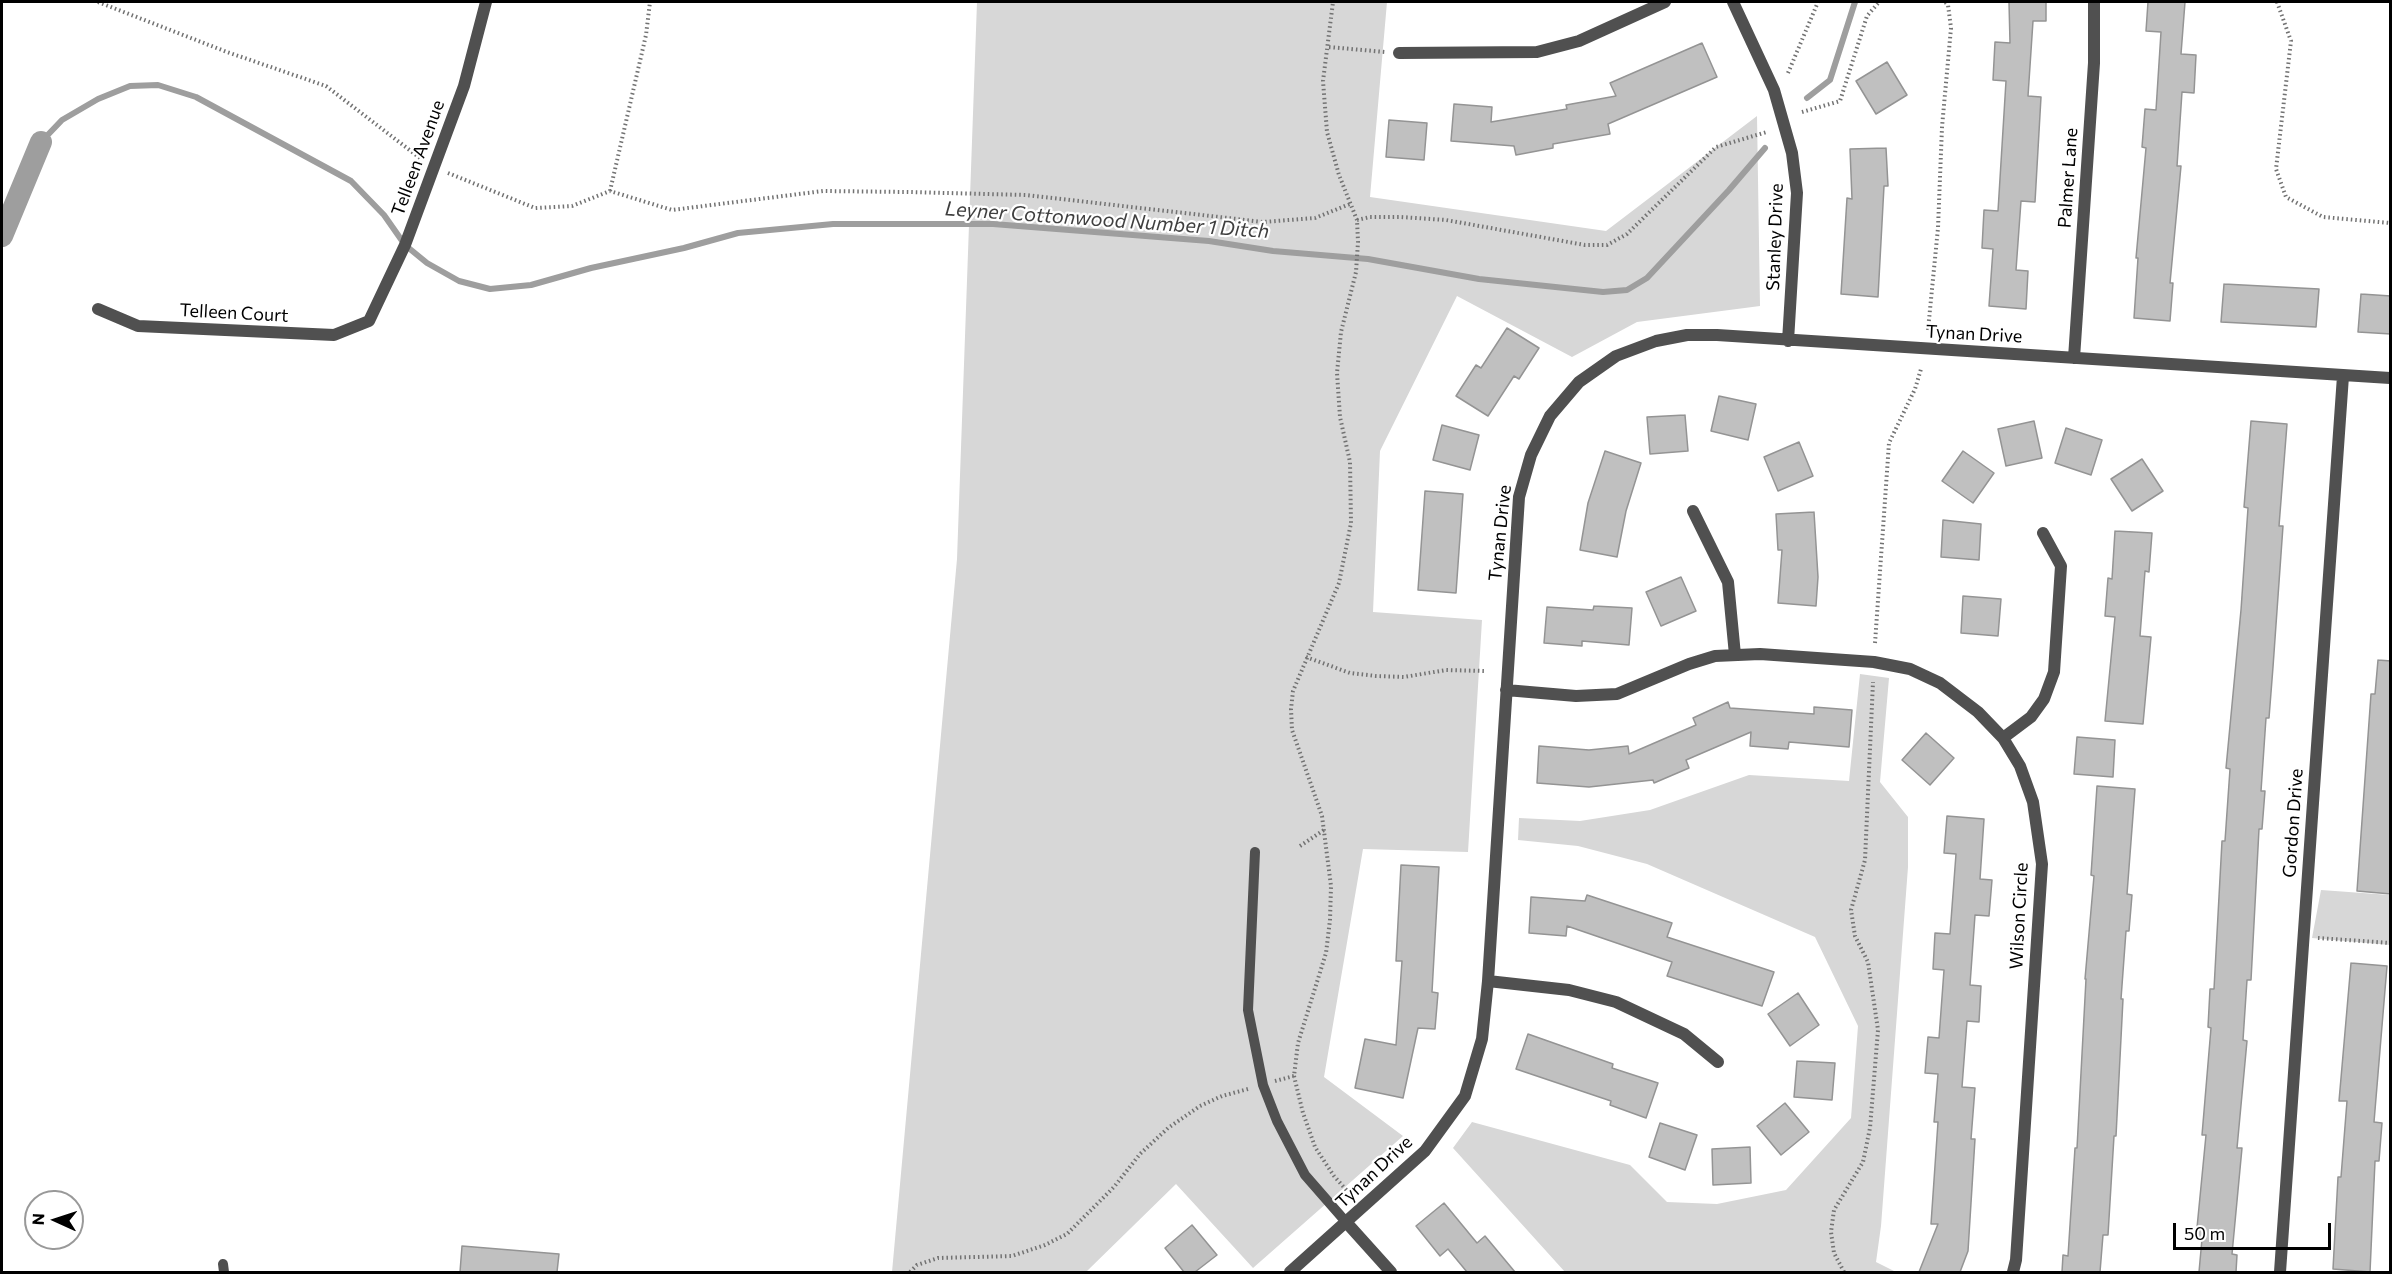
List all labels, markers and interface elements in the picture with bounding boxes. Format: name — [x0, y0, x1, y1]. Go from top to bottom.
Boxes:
street label: Telleen Avenue — [387, 97, 449, 219]
street label: Palmer Lane — [2054, 127, 2082, 229]
street label: Stanley Drive — [1762, 183, 1788, 291]
water label: Leyner Cottonwood Number 1 Ditch — [944, 197, 1270, 243]
street label: Telleen Court — [179, 299, 289, 327]
street label: Tynan Drive — [1925, 321, 2023, 347]
street label: Tynan Drive — [1484, 484, 1516, 582]
street label: Gordon Drive — [2278, 768, 2308, 878]
street label: Wilson Circle — [2005, 862, 2033, 970]
street label: Tynan Drive — [1331, 1131, 1417, 1213]
north arrow — [24, 1190, 84, 1250]
scale bar — [2176, 1211, 2334, 1249]
text: N — [28, 1213, 47, 1226]
text: 50 m — [2184, 1222, 2225, 1244]

